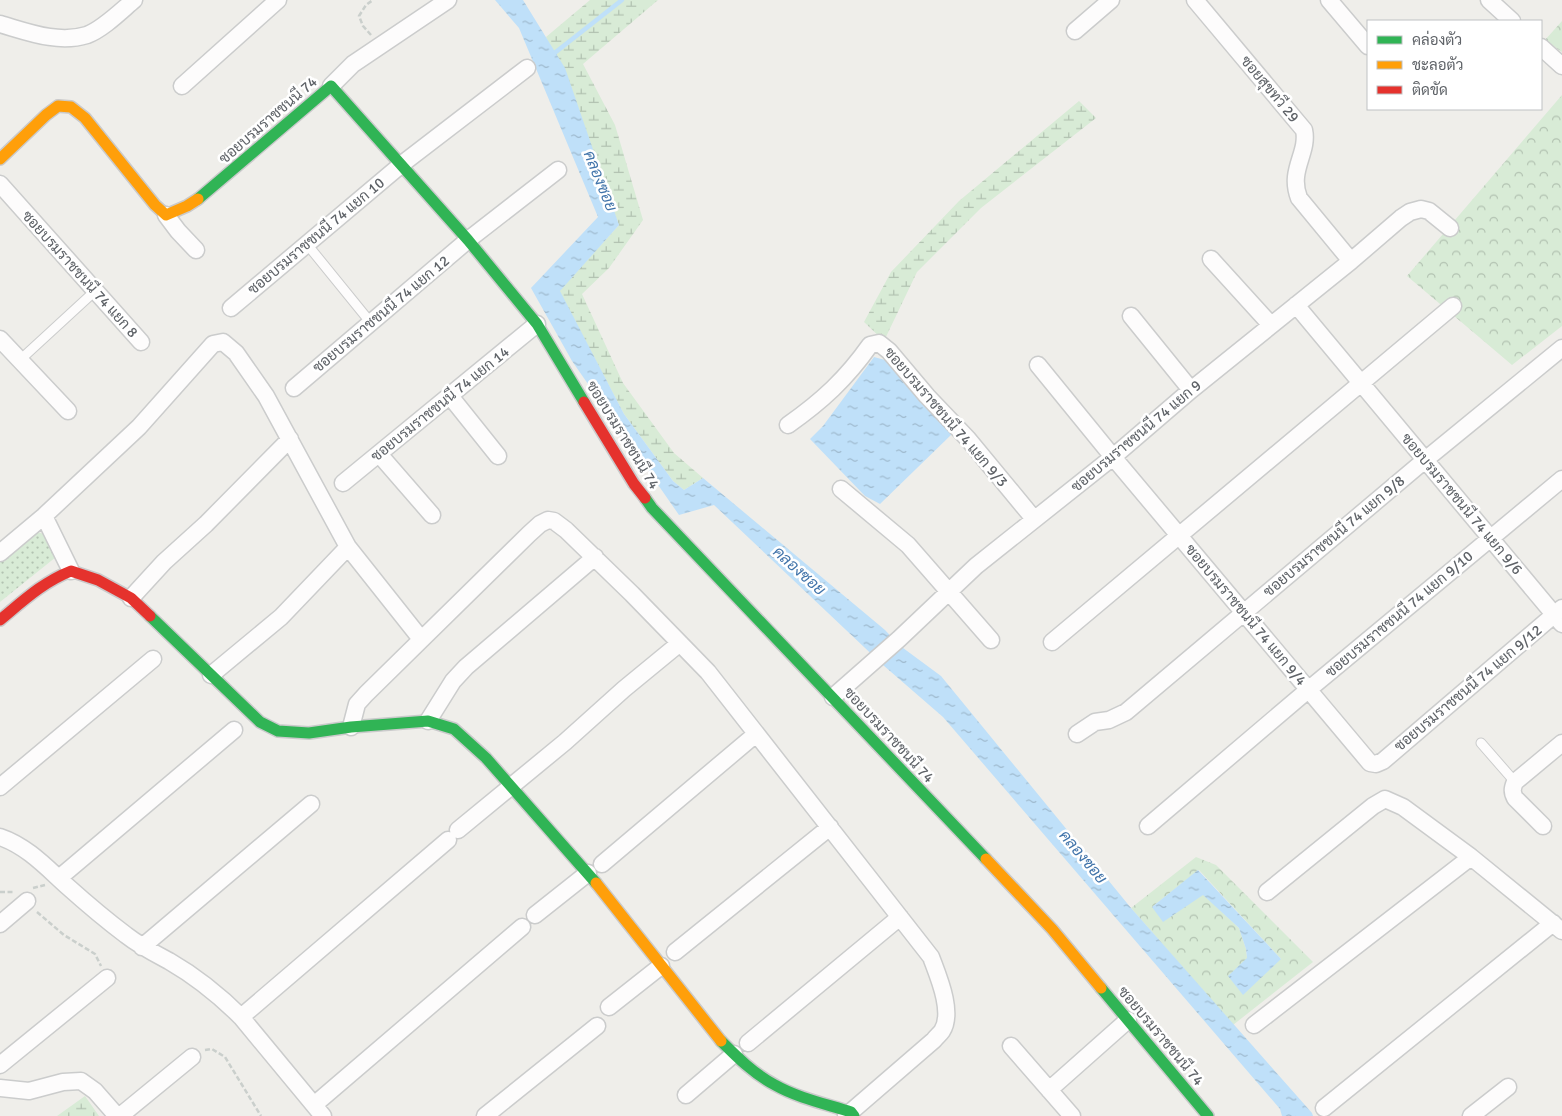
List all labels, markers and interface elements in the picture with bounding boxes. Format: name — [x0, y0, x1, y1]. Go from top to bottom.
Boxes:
legend — [1367, 20, 1542, 110]
text: คล่องตัว — [1412, 30, 1462, 49]
street label: ซอยสุขทวี 29 — [1235, 51, 1304, 127]
text: ชะลอตัว — [1412, 56, 1463, 74]
street label: ซอยบรมราชชนนี 74 — [215, 72, 321, 168]
text: ติดขัด — [1412, 81, 1448, 99]
water label: คลองซอย — [579, 148, 621, 214]
street label: ซอยบรมราชชนนี 74 แยก 10 — [243, 173, 388, 298]
street label: ซอยบรมราชชนนี 74 แยก 8 — [18, 206, 143, 341]
street label: ซอยบรมราชชนนี 74 แยก 12 — [308, 251, 453, 376]
street label: ซอยบรมราชชนนี 74 แยก 14 — [367, 342, 513, 465]
street label: ซอยบรมราชชนนี 74 แยก 9/3 — [880, 343, 1012, 491]
street label: ซอยบรมราชชนนี 74 แยก 9 — [1066, 375, 1205, 496]
street label: ซอยบรมราชชนนี 74 — [582, 377, 664, 492]
street label: ซอยบรมราชชนนี 74 แยก 9/6 — [1398, 429, 1527, 578]
street label: ซอยบรมราชชนนี 74 แยก 9/8 — [1259, 471, 1408, 600]
street label: ซอยบรมราชชนนี 74 แยก 9/4 — [1182, 540, 1311, 689]
water label: คลองซอย — [769, 542, 829, 600]
street label: ซอยบรมราชชนนี 74 แยก 9/10 — [1321, 546, 1477, 681]
street label: ซอยบรมราชชนนี 74 แยก 9/12 — [1390, 620, 1546, 755]
street label: ซอยบรมราชชนนี 74 — [840, 683, 939, 787]
water label: คลองซอย — [1055, 826, 1111, 888]
street label: ซอยบรมราชชนนี 74 — [1114, 982, 1209, 1089]

